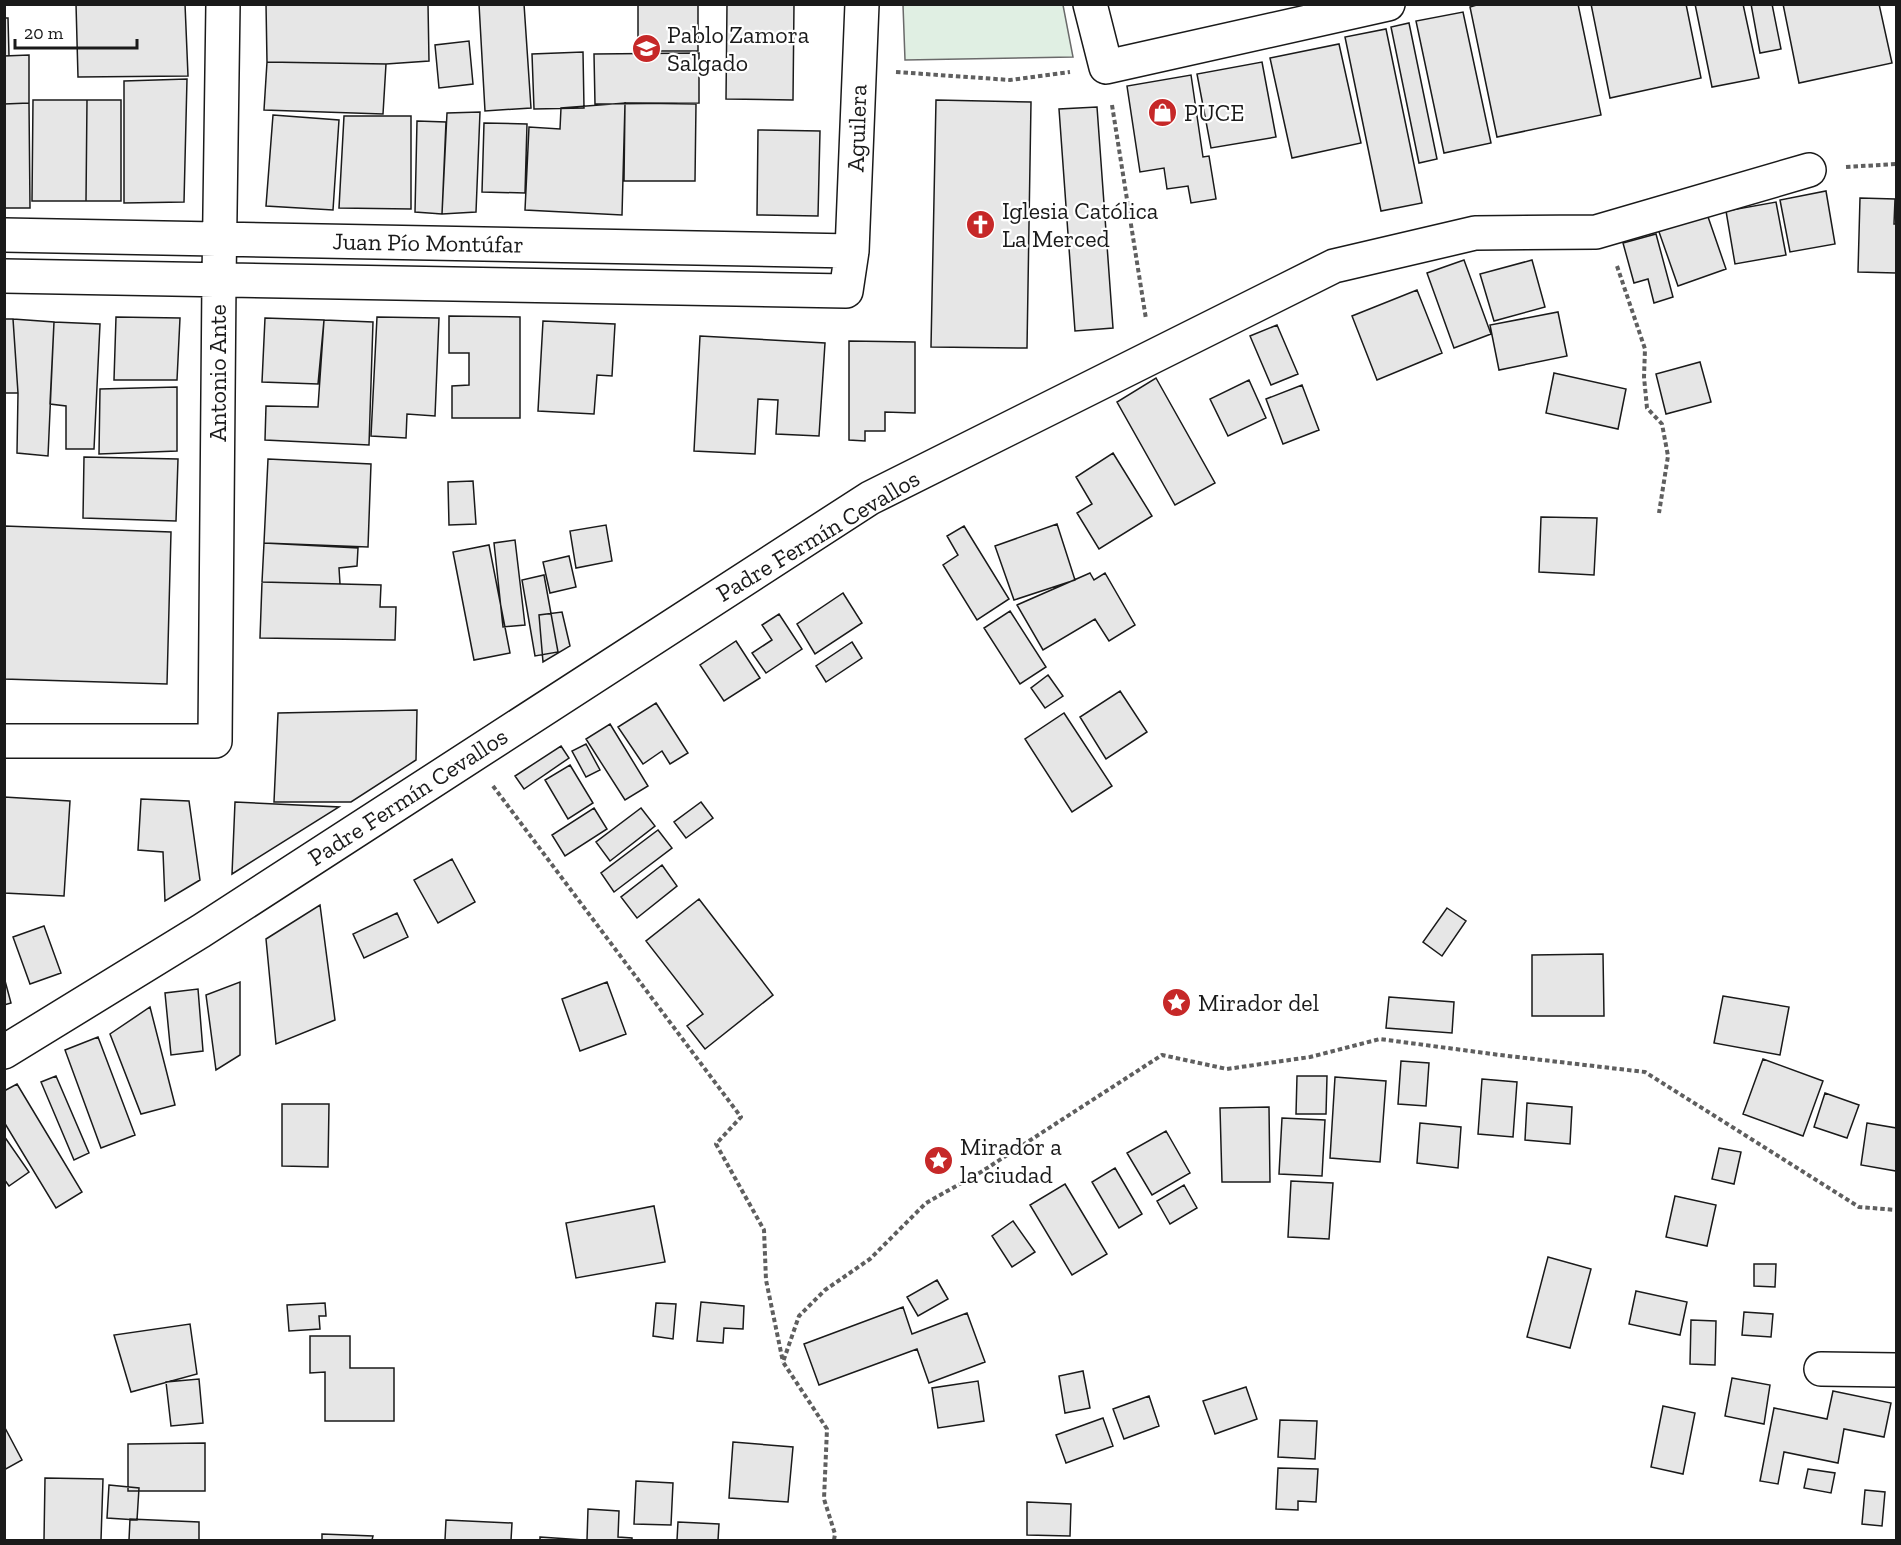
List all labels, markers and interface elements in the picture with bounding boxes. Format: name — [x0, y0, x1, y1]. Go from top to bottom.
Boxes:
scale bar — [15, 12, 136, 50]
place label: Pablo Zamora Salgado — [667, 20, 810, 77]
text: 20 m — [24, 22, 64, 44]
school or university icon: Pablo Zamora Salgado — [630, 33, 662, 65]
street label: Aguilera — [840, 83, 873, 172]
shop icon: PUCE — [1147, 97, 1179, 129]
place label: PUCE — [1184, 98, 1244, 127]
place label: Iglesia Católica La Merced — [1002, 196, 1159, 253]
church icon: Iglesia Católica La Merced — [965, 209, 997, 241]
street label: Juan Pío Montúfar — [332, 226, 524, 259]
street label: Antonio Ante — [203, 304, 232, 442]
street label: Padre Fermín Cevallos — [711, 463, 925, 608]
street label: Padre Fermín Cevallos — [303, 721, 513, 872]
place icon: Mirador del — [1161, 987, 1193, 1019]
place label: Mirador del — [1198, 988, 1319, 1017]
place label: Mirador a la ciudad — [960, 1132, 1062, 1189]
place icon: Mirador a la ciudad — [923, 1145, 955, 1177]

